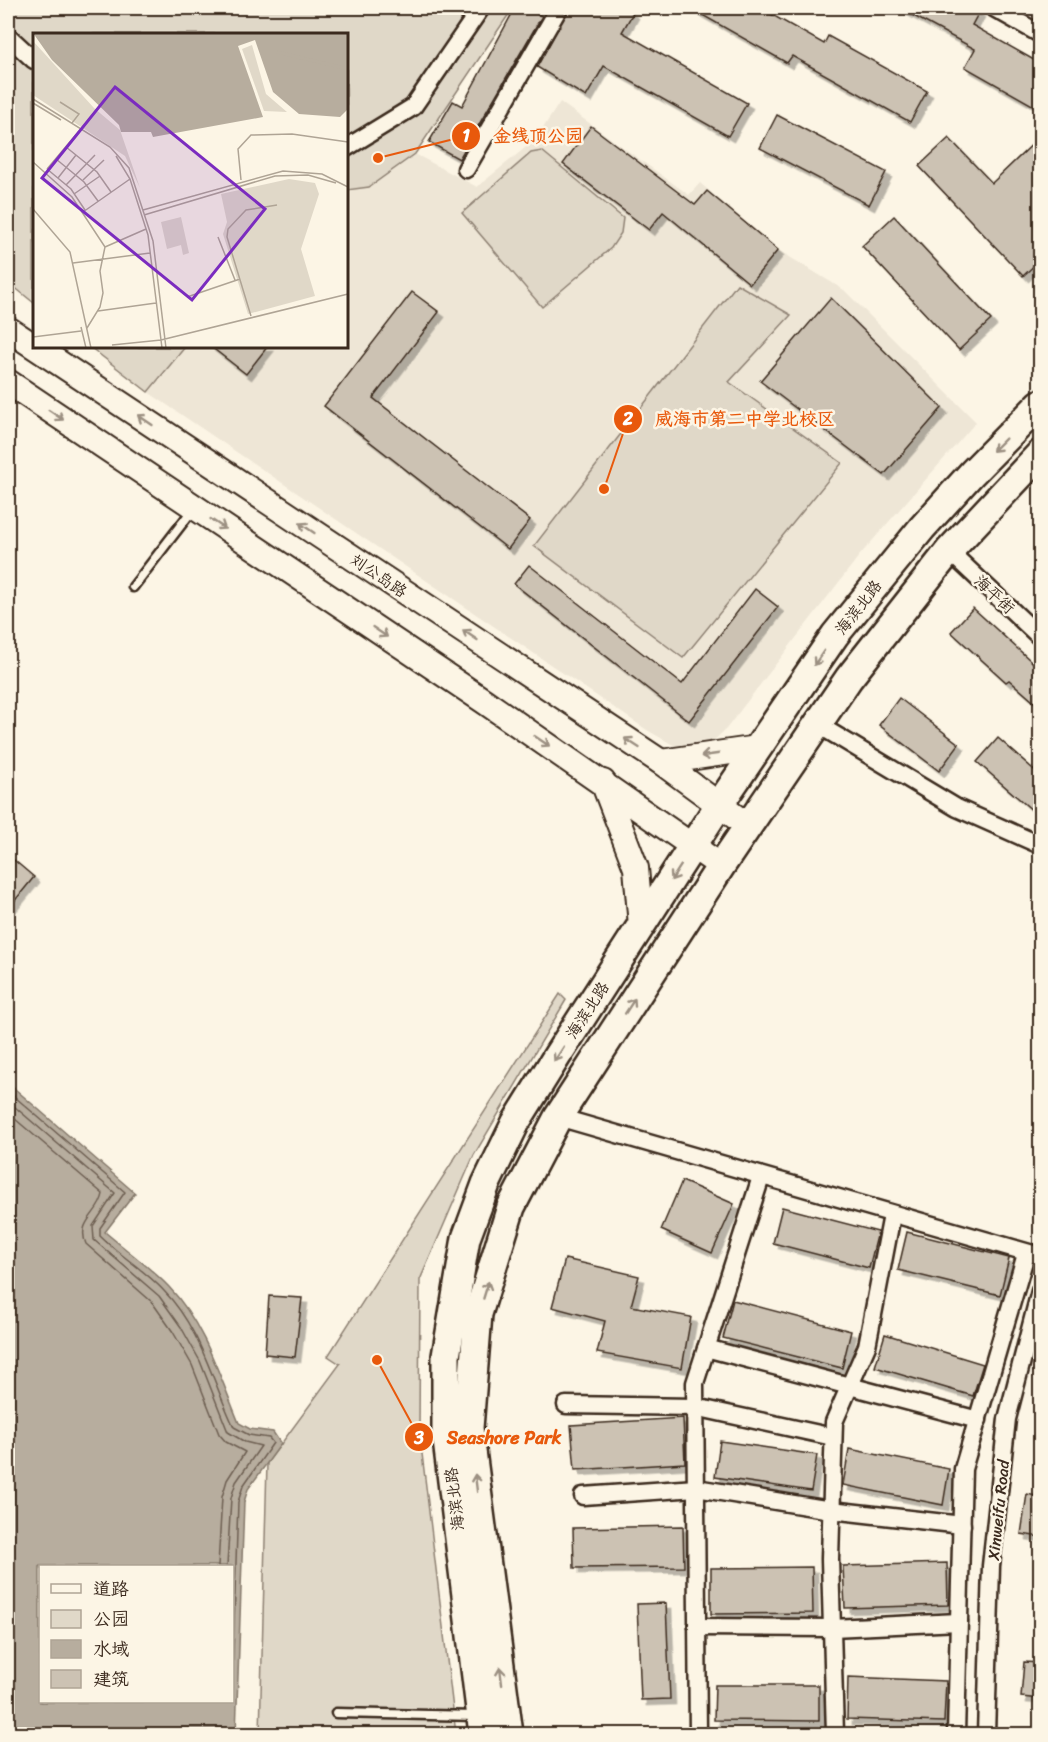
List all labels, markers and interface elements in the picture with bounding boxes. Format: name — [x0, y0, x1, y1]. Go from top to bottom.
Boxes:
inset map — [33, 33, 348, 348]
callout: 金线顶公园 — [451, 118, 595, 154]
text: 1 — [462, 120, 470, 152]
text: 金线顶公园 — [493, 120, 583, 152]
callout: 威海市第二中学北校区 — [613, 401, 847, 437]
text: 2 — [622, 403, 634, 435]
text: 威海市第二中学北校区 — [655, 403, 835, 435]
one-way arrow — [47, 409, 64, 421]
one-way arrow — [136, 413, 153, 426]
one-way arrow — [992, 438, 1006, 453]
one-way arrow — [209, 518, 226, 530]
one-way arrow — [299, 521, 316, 533]
street label: 刘公岛路 — [344, 545, 413, 605]
street label: 海平街 — [967, 567, 1022, 621]
street label: 海滨北路 — [827, 573, 890, 641]
one-way arrow — [371, 626, 388, 638]
one-way arrow — [461, 629, 478, 642]
one-way arrow — [813, 650, 825, 666]
one-way arrow — [533, 735, 549, 747]
one-way arrow — [624, 736, 641, 749]
one-way arrow — [700, 749, 720, 760]
one-way arrow — [669, 864, 682, 881]
street label: 海滨北路 — [558, 976, 617, 1045]
one-way arrow — [624, 998, 636, 1015]
one-way arrow — [552, 1045, 564, 1062]
one-way arrow — [481, 1281, 492, 1300]
callout: Seashore Park — [404, 1419, 573, 1455]
text: 3 — [413, 1422, 424, 1454]
text: Seashore Park — [446, 1422, 562, 1454]
street label: Xinweifu Road — [979, 1457, 1018, 1562]
street label: 海滨北路 — [436, 1465, 473, 1532]
one-way arrow — [471, 1474, 482, 1494]
legend — [39, 1565, 234, 1703]
text: 道路 — [93, 1573, 129, 1605]
text: 公园 — [93, 1603, 129, 1635]
text: 水域 — [93, 1633, 129, 1665]
text: 建筑 — [93, 1663, 129, 1695]
one-way arrow — [496, 1667, 507, 1687]

